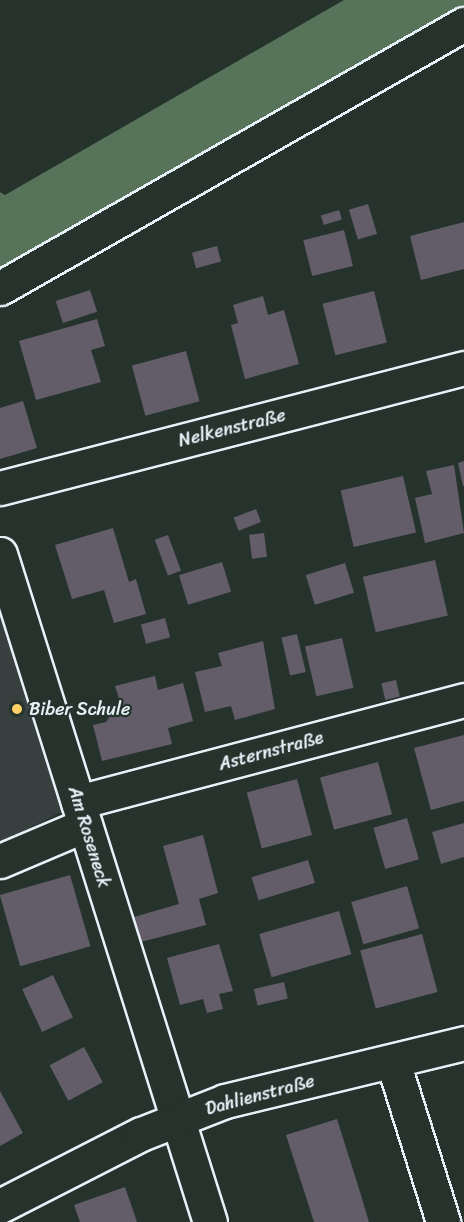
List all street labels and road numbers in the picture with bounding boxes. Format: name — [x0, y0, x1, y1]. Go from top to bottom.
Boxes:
street label: Nelkenstraße — [176, 404, 288, 452]
street label: Asternstraße — [216, 727, 326, 775]
street label: Am Roseneck — [63, 784, 115, 890]
street label: Dahlienstraße — [203, 1070, 317, 1120]

